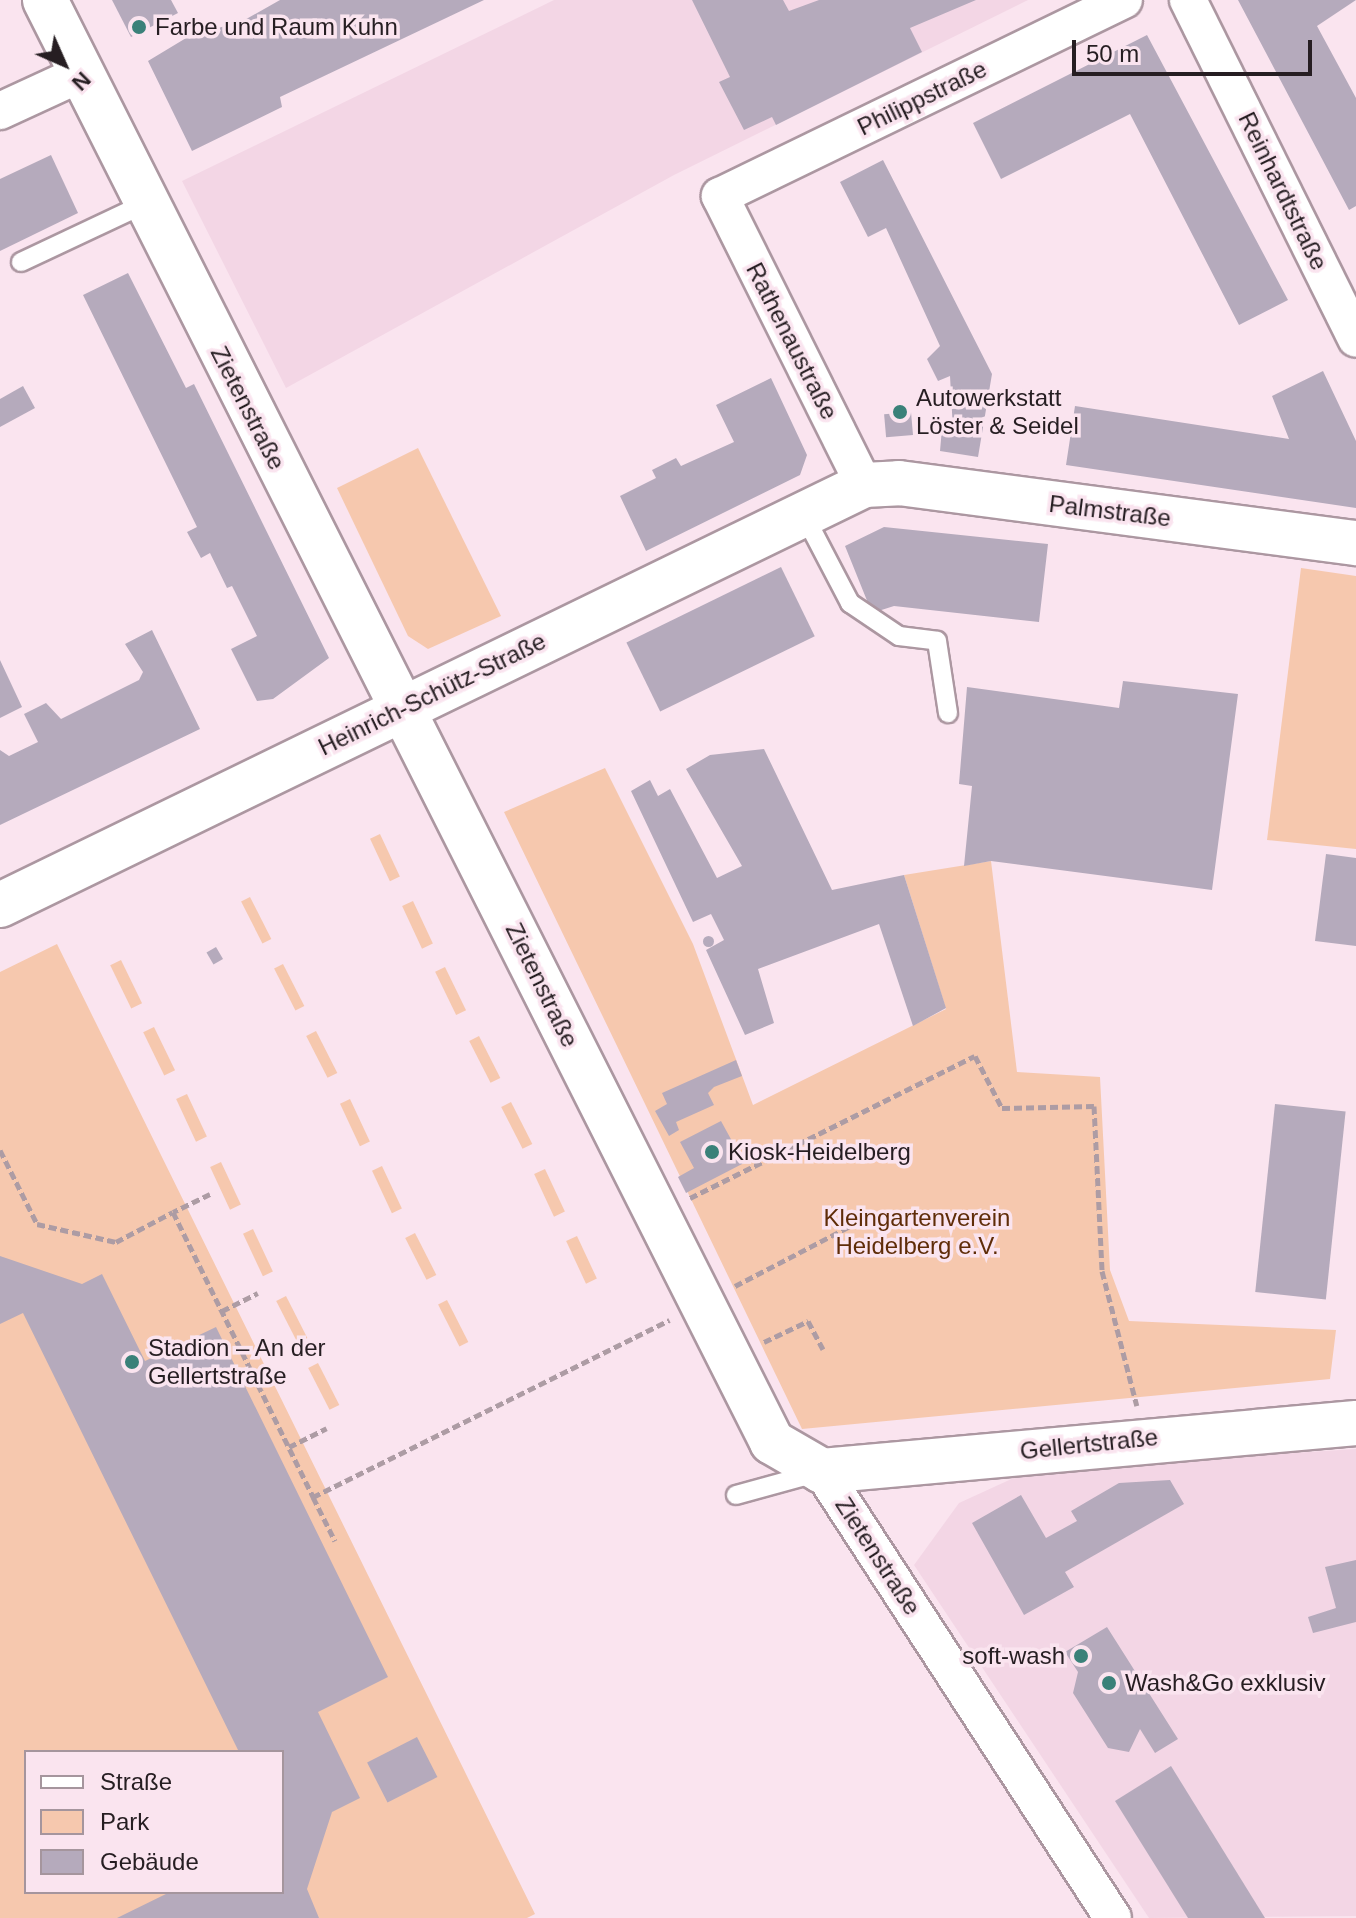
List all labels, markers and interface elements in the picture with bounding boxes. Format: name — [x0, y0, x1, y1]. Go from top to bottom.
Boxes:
place label: Farbe und Raum Kuhn — [155, 13, 398, 41]
marker: Farbe und Raum Kuhn — [130, 18, 148, 36]
north arrow — [24, 24, 104, 104]
scale bar — [1076, 24, 1316, 74]
text: 50 m — [1086, 40, 1139, 67]
street label: Philippstraße — [853, 54, 991, 142]
text: N — [67, 67, 96, 96]
street label: Reinhardtstraße — [1232, 107, 1334, 275]
street label: Rathenaustraße — [740, 258, 844, 424]
street label: Zietenstraße — [205, 341, 291, 475]
place label: Autowerkstatt Löster & Seidel — [916, 384, 1079, 440]
marker: Autowerkstatt Löster & Seidel — [891, 403, 909, 421]
street label: Palmstraße — [1047, 489, 1173, 533]
street label: Heinrich-Schütz-Straße — [314, 626, 550, 762]
street label: Zietenstraße — [500, 918, 584, 1052]
place label: Kiosk-Heidelberg — [728, 1138, 911, 1166]
marker: Kiosk-Heidelberg — [703, 1143, 721, 1161]
park label: Kleingartenverein Heidelberg e.V. — [824, 1204, 1010, 1260]
place label: Stadion – An der Gellertstraße — [148, 1334, 327, 1390]
marker: Stadion – An der Gellertstraße — [123, 1353, 141, 1371]
street label: Gellertstraße — [1019, 1422, 1159, 1466]
street label: Zietenstraße — [829, 1492, 927, 1620]
place label: soft-wash — [962, 1642, 1065, 1670]
marker: soft-wash — [1072, 1647, 1090, 1665]
place label: Wash&Go exklusiv — [1125, 1669, 1326, 1697]
marker: Wash&Go exklusiv — [1100, 1674, 1118, 1692]
legend — [24, 1750, 284, 1894]
text: Straße — [100, 1768, 172, 1795]
text: Park — [100, 1808, 149, 1835]
text: Gebäude — [100, 1848, 199, 1875]

